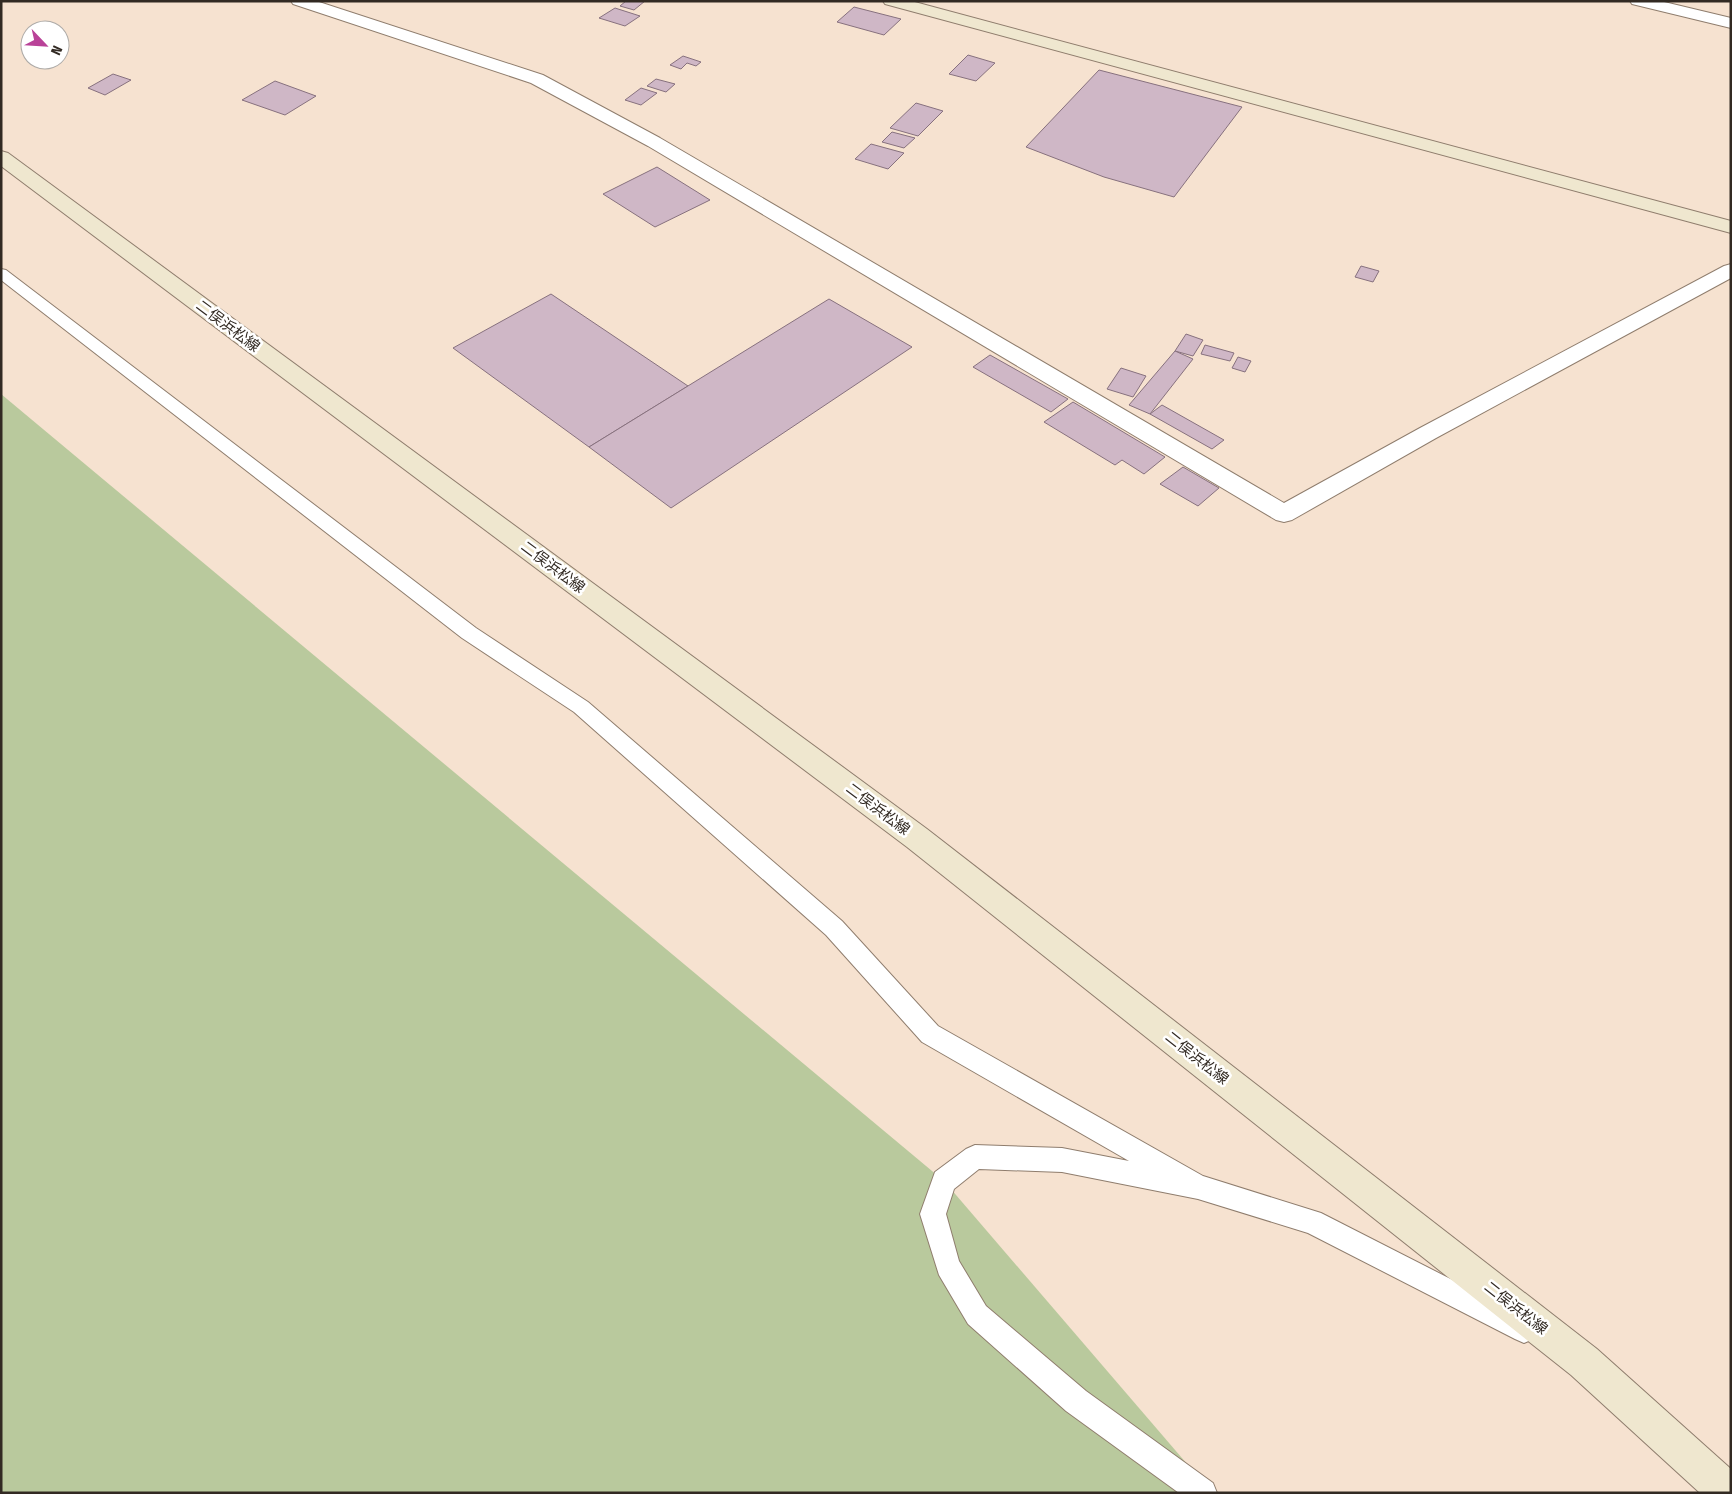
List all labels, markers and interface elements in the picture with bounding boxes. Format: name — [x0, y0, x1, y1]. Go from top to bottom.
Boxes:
north arrow — [20, 20, 70, 70]
text: N — [47, 43, 66, 58]
street label: 二俣浜松線 — [193, 296, 263, 356]
street label: 二俣浜松線 — [518, 537, 588, 597]
street label: 二俣浜松線 — [843, 779, 913, 839]
street label: 二俣浜松線 — [1162, 1028, 1232, 1088]
street label: 二俣浜松線 — [1481, 1278, 1551, 1338]

